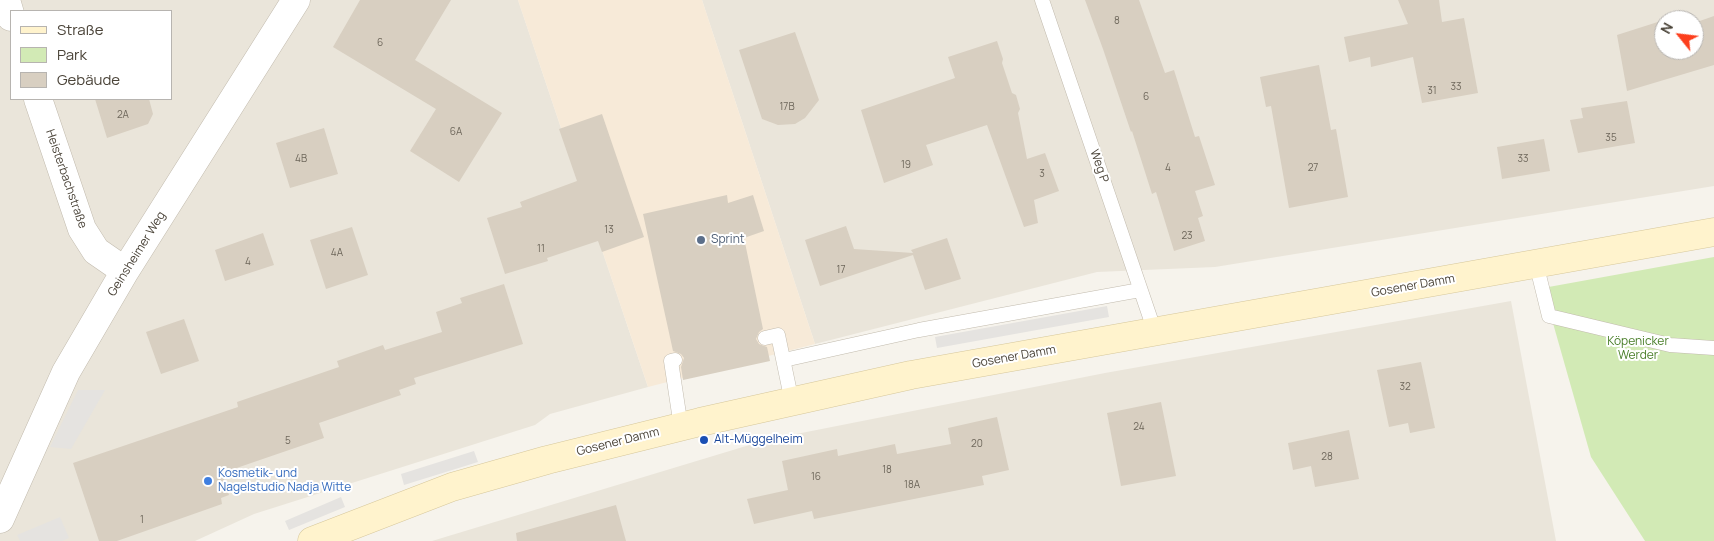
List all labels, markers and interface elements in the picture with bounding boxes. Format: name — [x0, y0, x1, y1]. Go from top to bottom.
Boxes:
legend — [10, 10, 172, 100]
north arrow — [1654, 10, 1704, 60]
house number: 8 — [1114, 15, 1120, 27]
text: Straße — [57, 19, 103, 40]
text: N — [1656, 19, 1677, 37]
house number: 6 — [377, 37, 383, 49]
text: Park — [57, 44, 87, 65]
text: Gebäude — [57, 69, 120, 90]
house number: 33 — [1450, 81, 1462, 93]
house number: 31 — [1427, 85, 1437, 97]
house number: 6 — [1143, 91, 1149, 103]
house number: 17B — [779, 101, 795, 113]
house number: 2A — [117, 109, 129, 121]
house number: 6A — [450, 126, 462, 138]
street label: Heisterbachstraße — [42, 128, 90, 230]
house number: 35 — [1605, 132, 1617, 144]
street label: Weg P — [1087, 147, 1111, 185]
house number: 4B — [295, 153, 307, 165]
house number: 33 — [1517, 153, 1529, 165]
house number: 19 — [901, 159, 911, 171]
house number: 4 — [1165, 162, 1171, 174]
house number: 27 — [1308, 162, 1318, 174]
house number: 3 — [1039, 168, 1045, 180]
street label: Geinsheimer Weg — [105, 209, 169, 299]
house number: 13 — [604, 224, 614, 236]
house number: 23 — [1181, 230, 1193, 242]
place label: Sprint — [711, 233, 745, 247]
marker: Sprint — [695, 234, 707, 246]
house number: 11 — [537, 243, 545, 255]
house number: 4A — [331, 247, 343, 259]
house number: 4 — [245, 256, 251, 268]
house number: 17 — [837, 264, 845, 276]
street label: Gosener Damm — [1370, 272, 1456, 300]
park label: Köpenicker Werder — [1607, 335, 1669, 363]
street label: Gosener Damm — [971, 343, 1057, 371]
house number: 32 — [1399, 381, 1411, 393]
house number: 24 — [1133, 421, 1145, 433]
street label: Gosener Damm — [575, 425, 661, 459]
place label: Alt-Müggelheim — [714, 433, 803, 447]
marker: Alt-Müggelheim — [698, 434, 710, 446]
house number: 5 — [285, 435, 291, 447]
house number: 20 — [971, 438, 983, 450]
house number: 28 — [1321, 451, 1333, 463]
house number: 18 — [882, 464, 892, 476]
place label: Kosmetik- und Nagelstudio Nadja Witte — [218, 467, 351, 495]
house number: 16 — [811, 471, 821, 483]
marker: Kosmetik- und Nagelstudio Nadja Witte — [202, 475, 214, 487]
house number: 18A — [904, 479, 920, 491]
house number: 1 — [140, 514, 144, 526]

